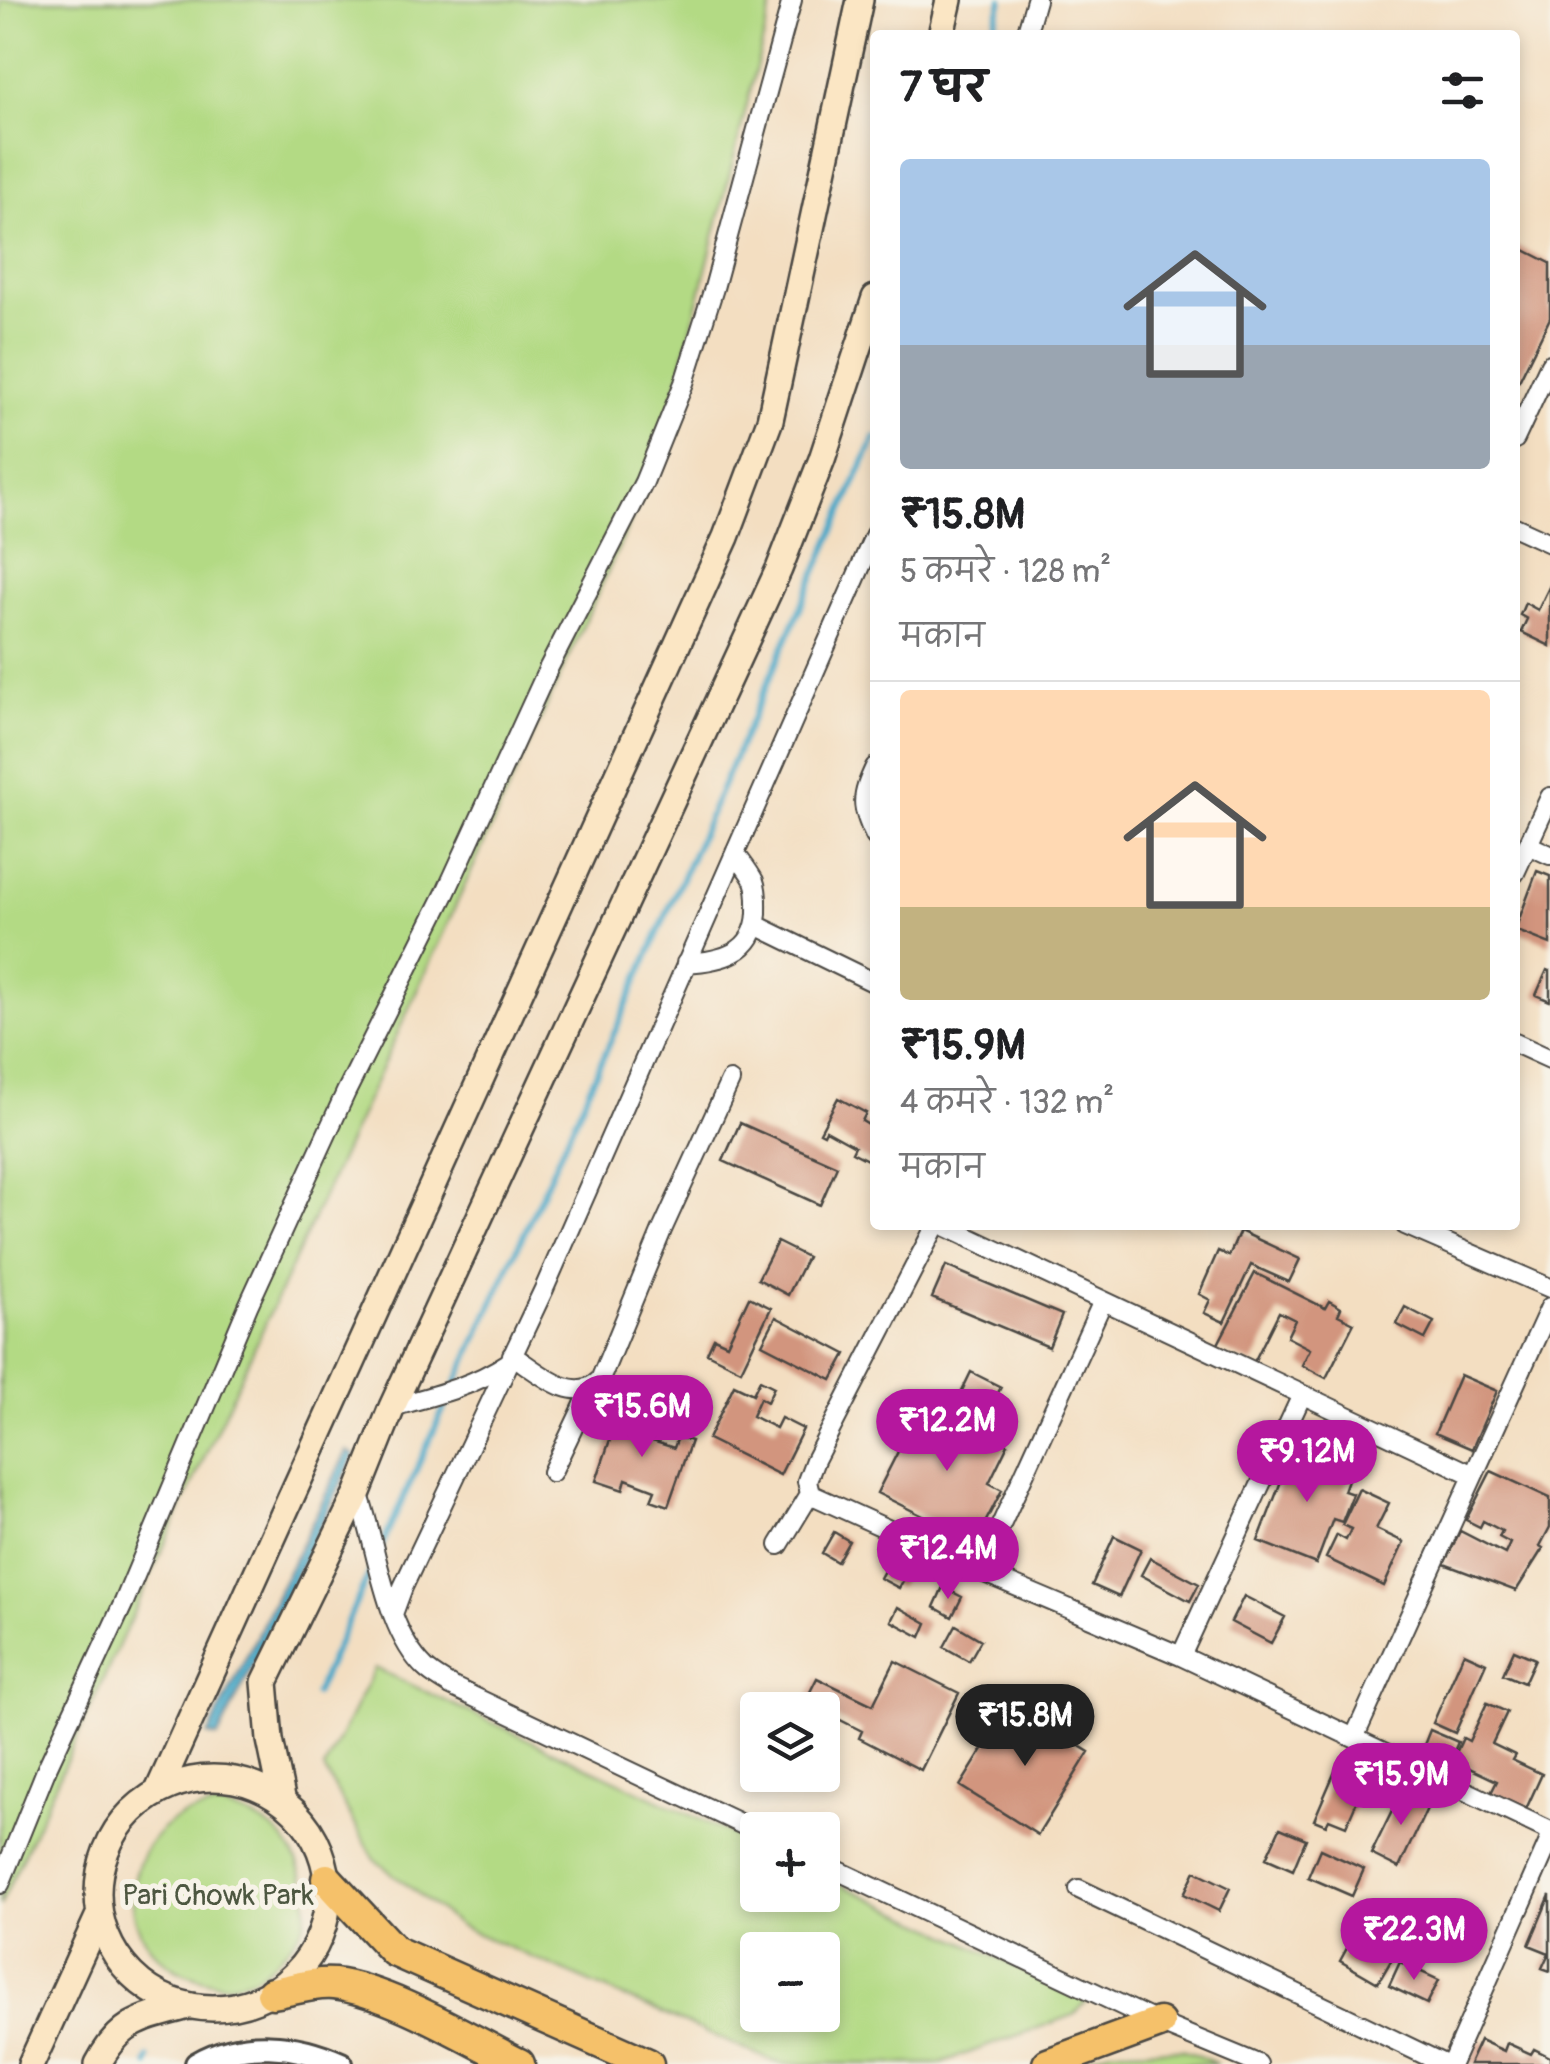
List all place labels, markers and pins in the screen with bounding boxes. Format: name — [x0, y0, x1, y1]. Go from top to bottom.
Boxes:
pin: ₹15.6M — [561, 1375, 723, 1460]
pin: ₹12.2M — [866, 1389, 1028, 1474]
pin: ₹9.12M — [1226, 1420, 1388, 1505]
pin: ₹12.4M — [867, 1517, 1029, 1602]
pin: ₹15.8M — [944, 1684, 1106, 1769]
pin: ₹15.9M — [1320, 1743, 1482, 1828]
pin: ₹22.3M — [1333, 1898, 1495, 1983]

